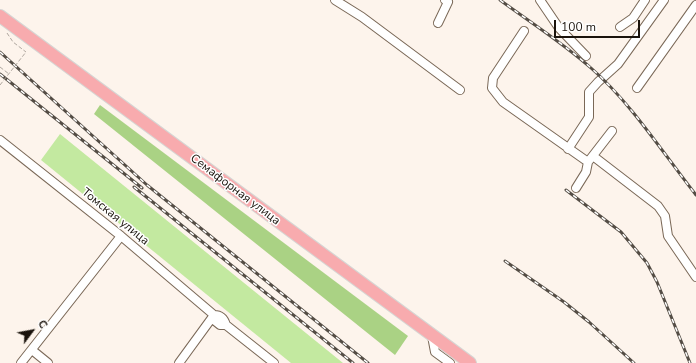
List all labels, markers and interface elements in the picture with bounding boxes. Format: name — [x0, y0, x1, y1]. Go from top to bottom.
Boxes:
scale bar — [556, 12, 642, 38]
text: 100 m — [561, 19, 596, 35]
street label: Семафорная улица — [187, 152, 283, 228]
street label: Томская улица — [78, 185, 152, 249]
north arrow — [12, 311, 52, 351]
text: С — [34, 317, 51, 332]

